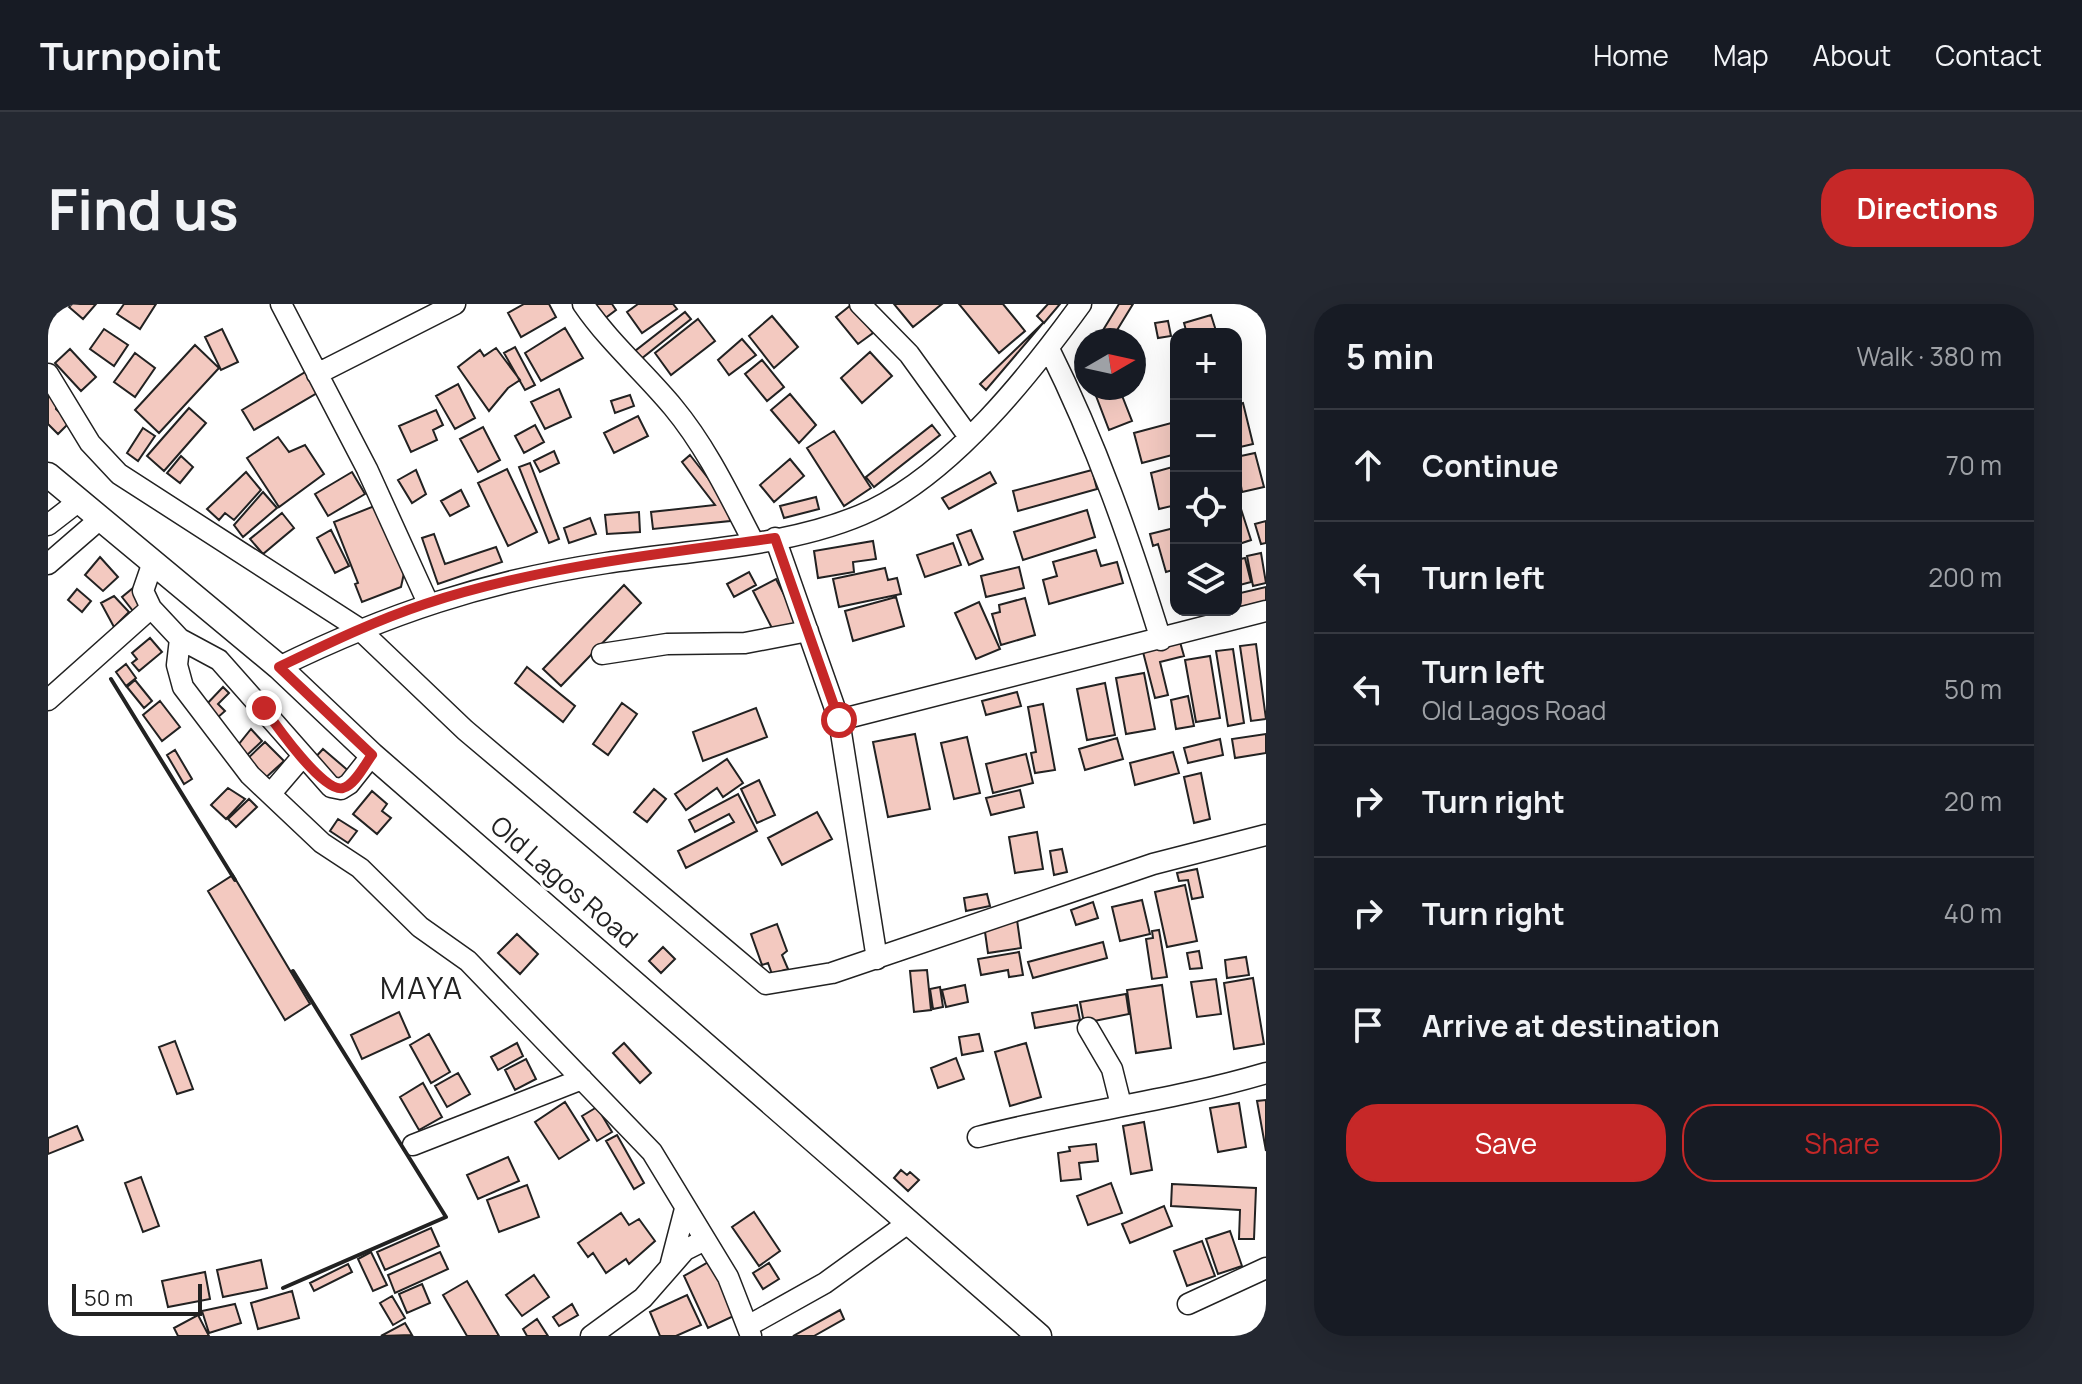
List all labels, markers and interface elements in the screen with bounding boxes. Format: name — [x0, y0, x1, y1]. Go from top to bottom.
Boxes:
text: Turnpoint — [40, 29, 222, 81]
text: Home — [1593, 36, 1669, 74]
text: Map — [1713, 36, 1769, 74]
text: About — [1813, 36, 1891, 74]
text: Contact — [1935, 36, 2042, 74]
button: Directions — [1821, 169, 2034, 247]
text: Find us — [48, 170, 239, 247]
north arrow — [1074, 328, 1146, 400]
map controls — [1170, 328, 1242, 616]
button: + — [1170, 328, 1242, 400]
text: 5 min — [1346, 333, 1434, 379]
text: Walk · 380 m — [1857, 338, 2002, 374]
button: − — [1170, 400, 1242, 472]
icon: ahead — [1346, 443, 1390, 487]
text: Continue — [1422, 445, 1558, 486]
text: 70 m — [1946, 447, 2002, 483]
button: locate — [1170, 472, 1242, 544]
button: layers — [1170, 544, 1242, 616]
icon: left — [1346, 555, 1390, 599]
text: Turn left — [1422, 557, 1545, 598]
text: 200 m — [1928, 559, 2002, 595]
text: Turn left — [1422, 651, 1545, 692]
icon: left — [1346, 667, 1390, 711]
text: 50 m — [1944, 671, 2002, 707]
route end — [246, 690, 282, 726]
text: Old Lagos Road — [1422, 692, 1606, 728]
route start — [821, 702, 857, 738]
icon: right — [1346, 779, 1390, 823]
text: Turn right — [1422, 781, 1565, 822]
text: 20 m — [1944, 783, 2002, 819]
street label: Old Lagos Road — [483, 807, 646, 955]
icon: right — [1346, 891, 1390, 935]
text: Turn right — [1422, 893, 1565, 934]
text: 40 m — [1944, 895, 2002, 931]
district label: MAYA — [380, 967, 464, 1008]
icon: arrive — [1346, 1003, 1390, 1047]
text: Arrive at destination — [1422, 1005, 1720, 1046]
button: Save — [1346, 1104, 1666, 1182]
button: Share — [1682, 1104, 2002, 1182]
scale bar — [72, 1280, 202, 1316]
text: 50 m — [84, 1283, 133, 1313]

